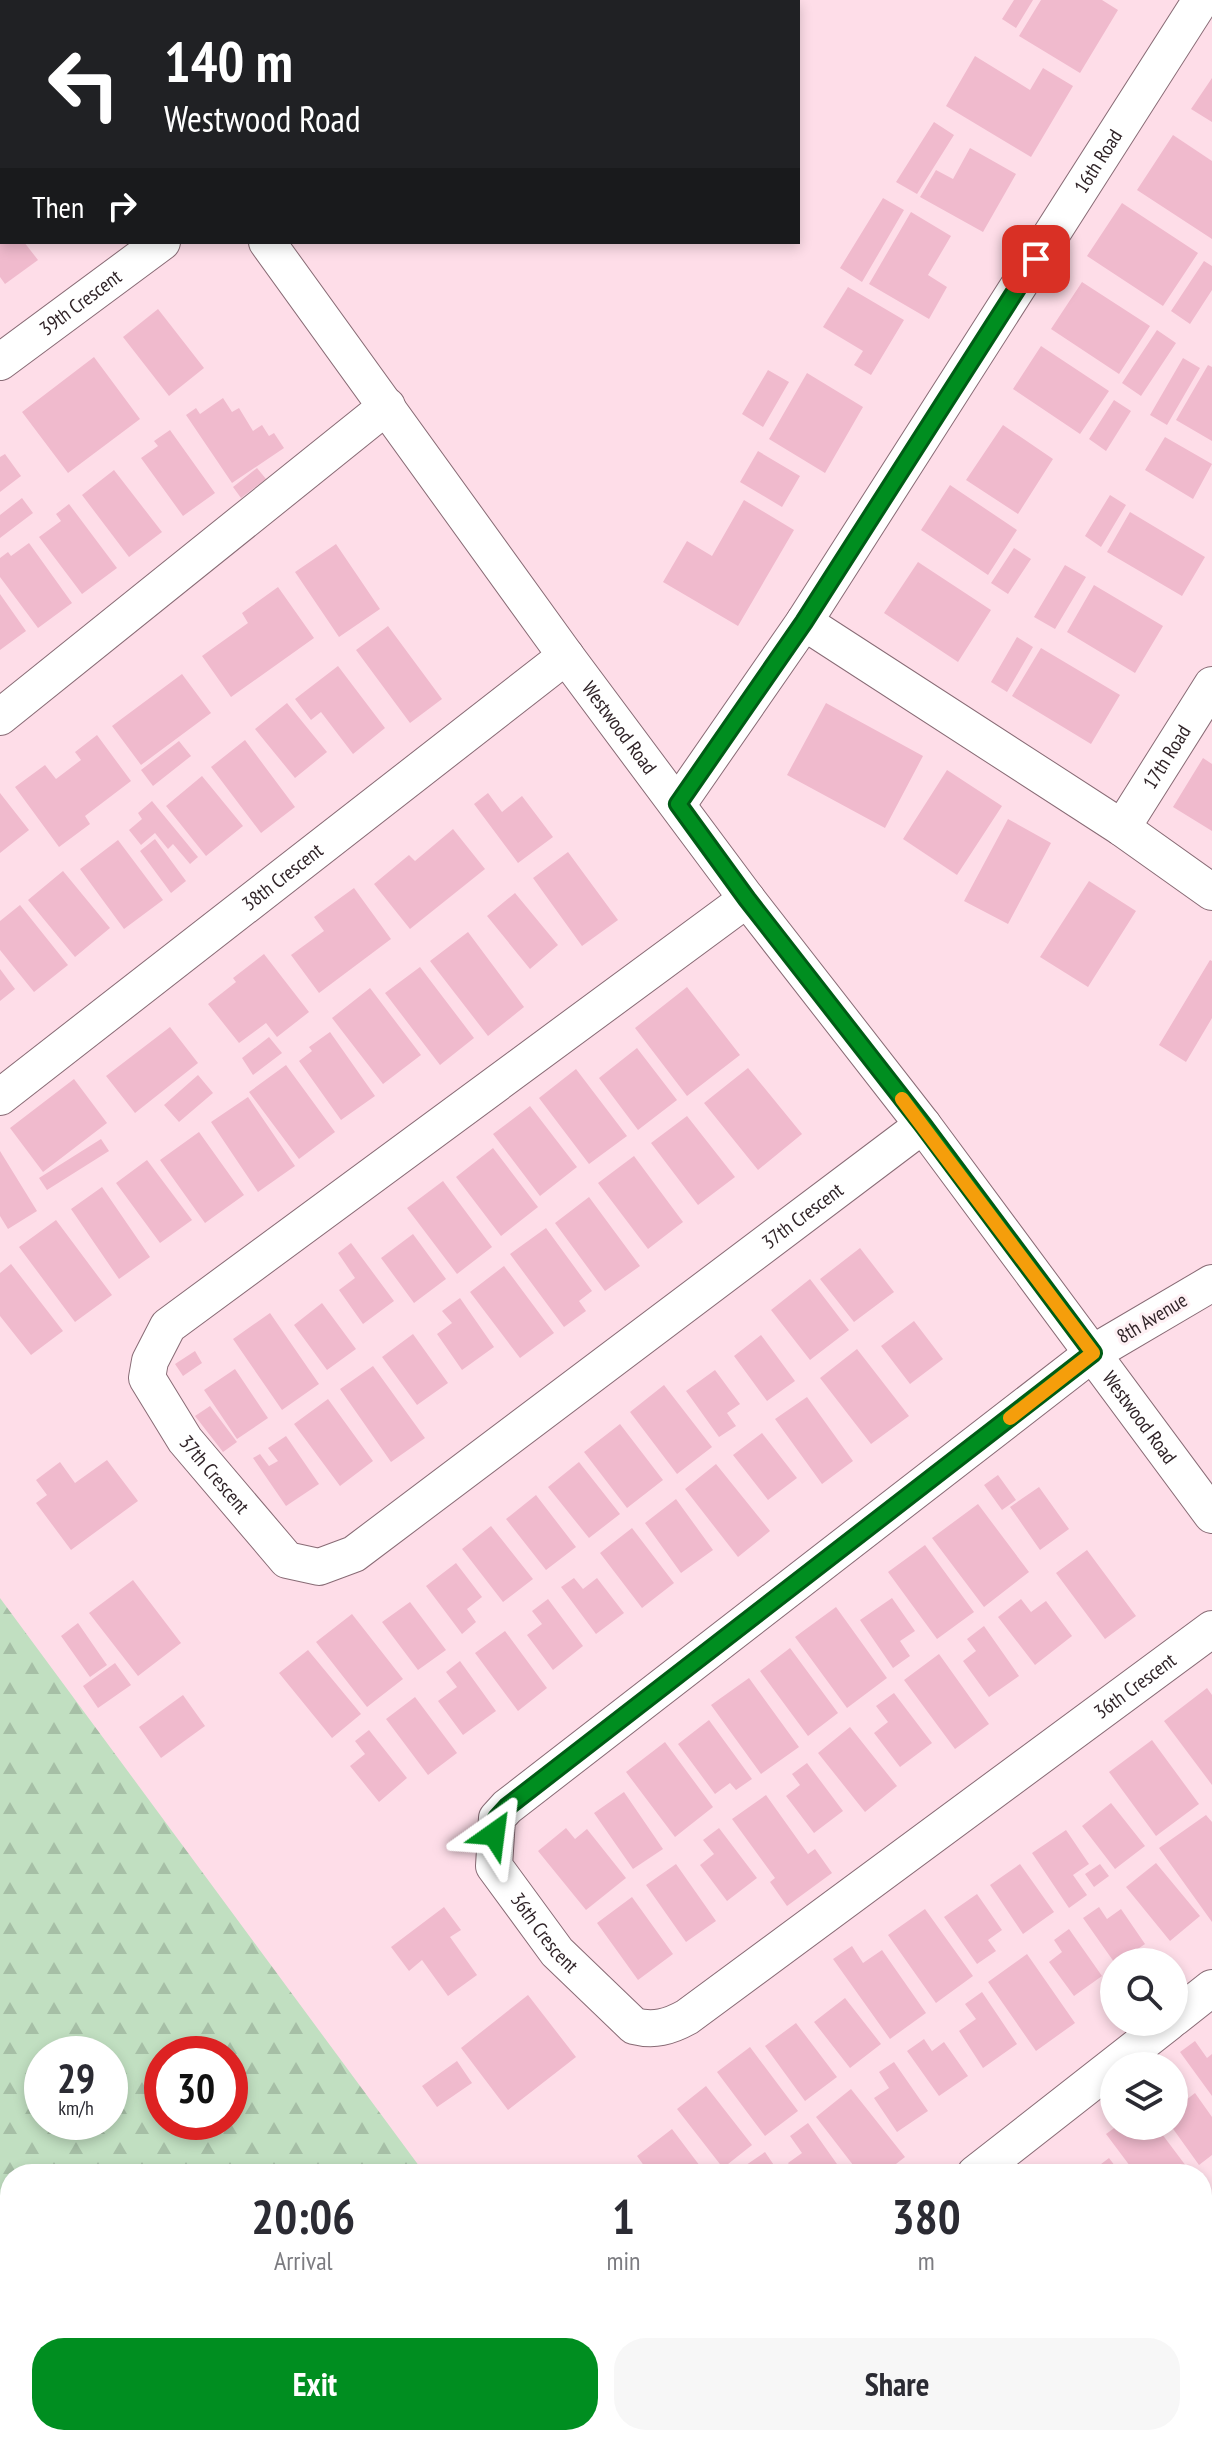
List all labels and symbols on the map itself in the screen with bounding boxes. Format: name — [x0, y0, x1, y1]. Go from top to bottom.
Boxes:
street label: 16th Road — [1068, 124, 1128, 198]
pin — [1002, 225, 1070, 293]
street label: 39th Crescent — [34, 263, 127, 341]
street label: Westwood Road — [576, 676, 662, 779]
street label: 17th Road — [1137, 720, 1197, 794]
street label: 38th Crescent — [237, 837, 328, 917]
street label: 37th Crescent — [757, 1177, 849, 1255]
street label: 8th Avenue — [1112, 1287, 1192, 1349]
street label: Westwood Road — [1097, 1366, 1183, 1469]
street label: 37th Crescent — [174, 1430, 255, 1520]
street label: 36th Crescent — [1089, 1647, 1181, 1725]
position arrow — [452, 1792, 536, 1876]
street label: 36th Crescent — [505, 1887, 584, 1979]
speed limit sign: 30 — [144, 2036, 248, 2140]

